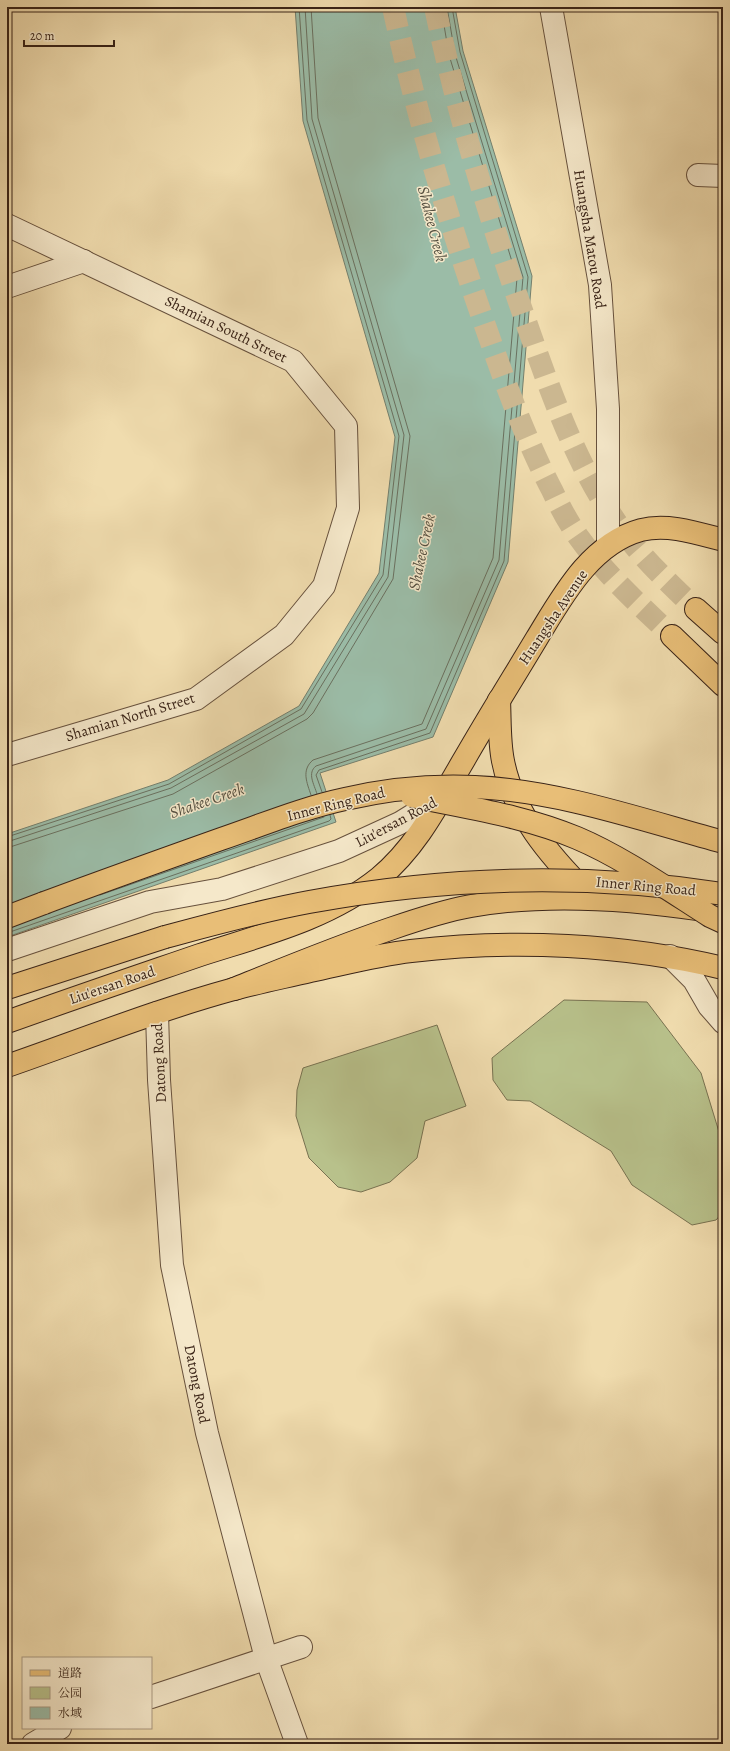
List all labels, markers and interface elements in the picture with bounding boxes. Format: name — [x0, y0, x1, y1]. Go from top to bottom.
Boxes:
scale bar — [24, 22, 114, 48]
text: 20 m — [30, 28, 54, 44]
street label: Huangsha Matou Road — [569, 168, 611, 311]
water label: Shakee Creek — [412, 184, 452, 264]
street label: Shamian South Street — [162, 291, 291, 367]
water label: Shakee Creek — [403, 512, 441, 592]
street label: Huangsha Avenue — [514, 565, 592, 669]
street label: Shamian North Street — [63, 688, 197, 746]
water label: Shakee Creek — [167, 778, 247, 824]
street label: Inner Ring Road — [285, 782, 388, 826]
street label: Liu'ersan Road — [352, 792, 441, 852]
street label: Inner Ring Road — [595, 872, 698, 900]
street label: Liu'ersan Road — [66, 961, 159, 1009]
street label: Datong Road — [147, 1022, 171, 1103]
street label: Datong Road — [180, 1343, 215, 1426]
legend — [22, 1657, 152, 1729]
text: 道路 — [58, 1665, 82, 1681]
text: 公园 — [58, 1685, 82, 1701]
text: 水域 — [58, 1705, 82, 1721]

